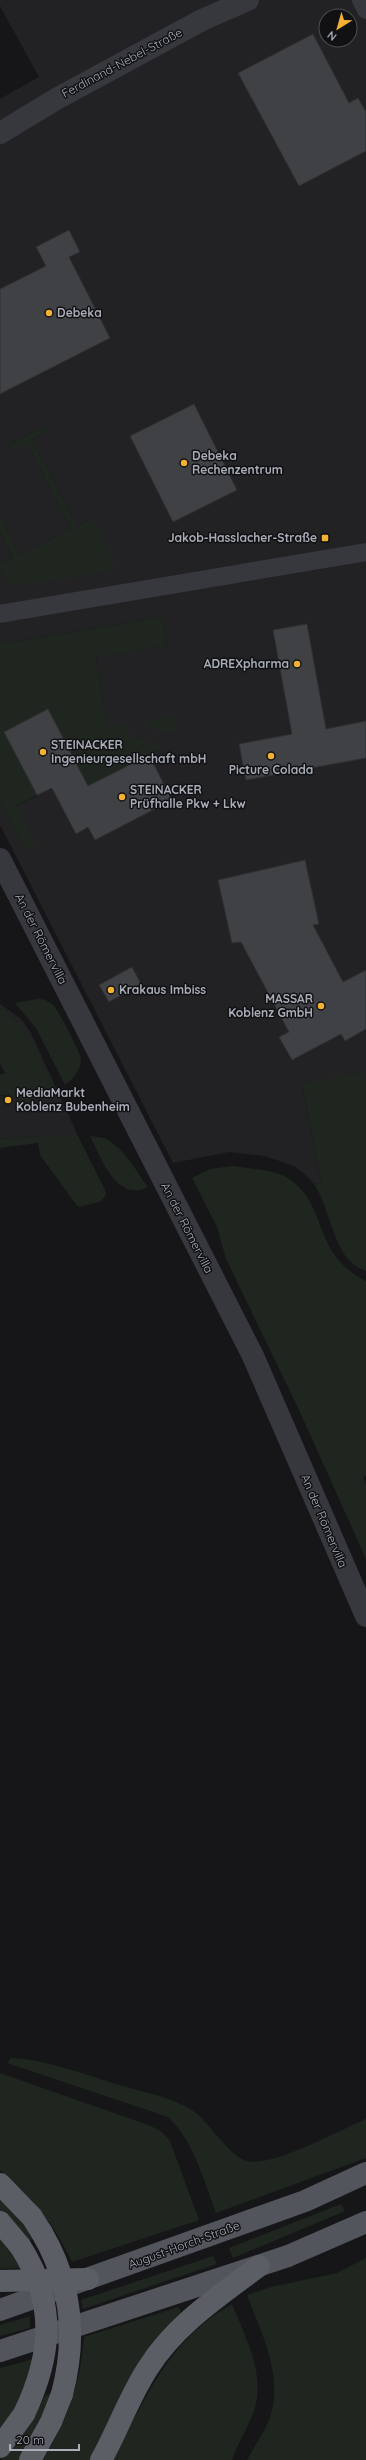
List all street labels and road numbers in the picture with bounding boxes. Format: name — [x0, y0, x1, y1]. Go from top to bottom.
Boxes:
street label: Ferdinand-Nebel-Straße — [59, 24, 185, 101]
street label: An der Römervilla — [12, 891, 71, 987]
street label: An der Römervilla — [158, 1180, 217, 1276]
street label: An der Römervilla — [298, 1472, 351, 1570]
street label: August-Horch-Straße — [126, 2217, 242, 2272]

